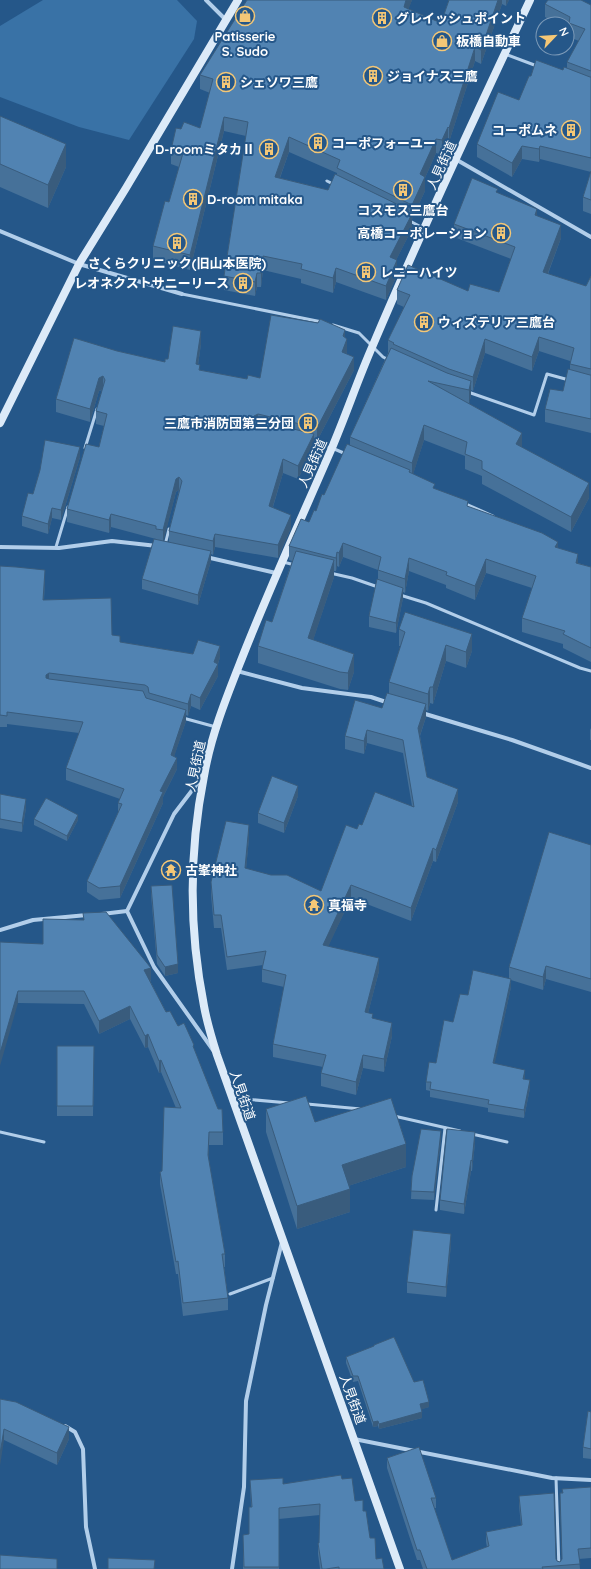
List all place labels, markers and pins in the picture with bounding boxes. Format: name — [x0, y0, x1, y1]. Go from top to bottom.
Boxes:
shop icon: Patisserie S. Sudo — [234, 5, 256, 27]
building icon: グレイッシュポイント — [371, 7, 393, 29]
place label: グレイッシュポイント — [396, 10, 526, 26]
place label: Patisserie S. Sudo — [215, 28, 276, 59]
shop icon: 板橋自動車 — [431, 30, 453, 52]
place label: 板橋自動車 — [456, 33, 521, 49]
building icon: ジョイナス三鷹 — [362, 65, 384, 87]
place label: ジョイナス三鷹 — [387, 68, 478, 84]
building icon: シェソワ三鷹 — [215, 71, 237, 93]
place label: シェソワ三鷹 — [240, 74, 318, 90]
building icon: コーポムネ — [560, 119, 582, 141]
place label: コーポムネ — [492, 122, 557, 138]
building icon: コーポフォーユー — [307, 132, 329, 154]
place label: コーポフォーユー — [332, 135, 436, 151]
building icon: D-roomミタカⅡ — [258, 138, 280, 160]
place label: D-roomミタカⅡ — [155, 141, 255, 157]
building icon: コスモス三鷹台 — [392, 179, 414, 201]
building icon: D-room mitaka — [182, 188, 204, 210]
place label: D-room mitaka — [207, 191, 303, 207]
place label: コスモス三鷹台 — [357, 202, 449, 218]
building icon: 高橋コーポレーション — [490, 222, 512, 244]
place label: 高橋コーポレーション — [357, 225, 487, 241]
building icon: さくらクリニック(旧山本医院) — [166, 232, 188, 254]
place label: さくらクリニック(旧山本医院) — [88, 255, 266, 271]
building icon: レニーハイツ — [355, 261, 377, 283]
place label: レニーハイツ — [380, 264, 457, 280]
building icon: レオネクストサニーリース — [232, 272, 254, 294]
place label: レオネクストサニーリース — [74, 275, 229, 291]
building icon: ウィズテリア三鷹台 — [413, 311, 435, 333]
place label: ウィズテリア三鷹台 — [438, 314, 555, 330]
building icon: 三鷹市消防団第三分団 — [297, 412, 319, 434]
place label: 三鷹市消防団第三分団 — [164, 415, 294, 431]
temple icon: 古峯神社 — [160, 859, 182, 881]
place label: 古峯神社 — [185, 862, 237, 878]
temple icon: 真福寺 — [303, 894, 325, 916]
place label: 真福寺 — [328, 897, 367, 913]

